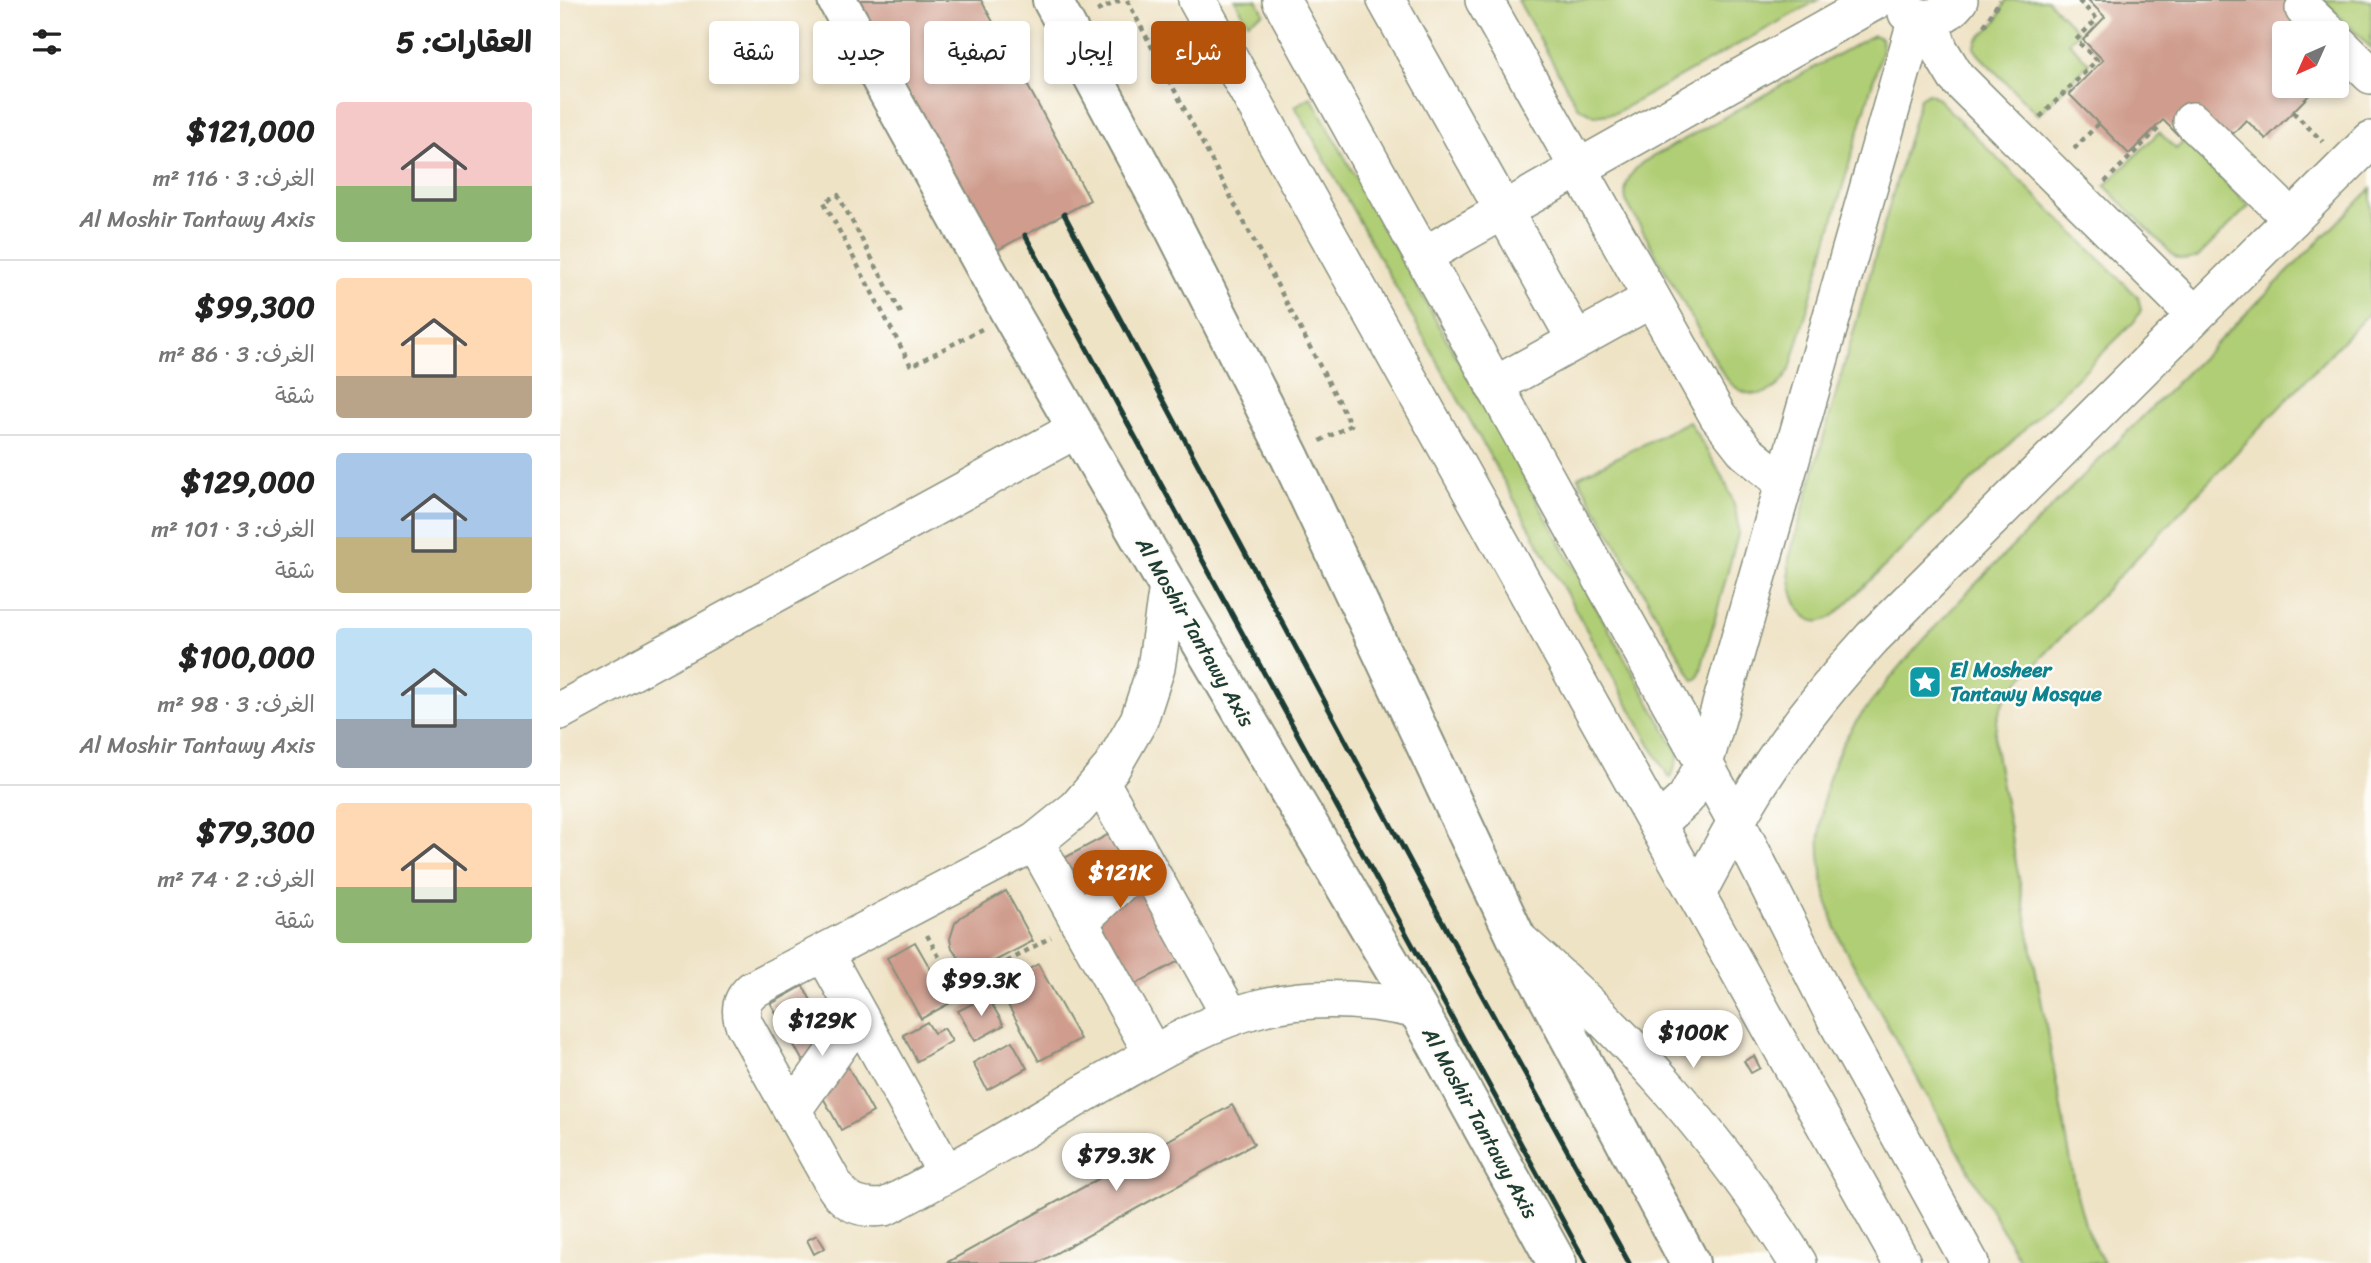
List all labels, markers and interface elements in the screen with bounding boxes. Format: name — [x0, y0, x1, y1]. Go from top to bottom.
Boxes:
text: العقارات: 5 — [396, 15, 532, 69]
chip: شقة — [709, 21, 799, 84]
chip: جديد — [813, 21, 910, 84]
chip: تصفية — [924, 21, 1030, 84]
chip: إيجار — [1044, 21, 1137, 84]
chip: شراء — [1151, 21, 1246, 84]
north arrow — [2272, 21, 2348, 98]
map controls — [2272, 21, 2349, 98]
icon: filters — [28, 23, 66, 61]
text: $121,000 — [187, 104, 315, 158]
icon: home — [392, 130, 476, 214]
text: الغرف: 3 · 116 m² — [153, 158, 315, 199]
text: Al Moshir Tantawy Axis — [79, 199, 315, 240]
text: $99,300 — [196, 280, 315, 334]
icon: home — [392, 306, 476, 390]
text: الغرف: 3 · 86 m² — [159, 334, 315, 375]
text: شقة — [275, 375, 315, 416]
text: $129,000 — [181, 455, 315, 509]
icon: home — [392, 481, 476, 565]
text: الغرف: 3 · 101 m² — [151, 509, 315, 550]
street label: Al Moshir Tantawy Axis — [1124, 529, 1265, 735]
text: شقة — [275, 550, 315, 591]
text: $100,000 — [179, 630, 315, 684]
place label: El Mosheer Tantawy Mosque — [1950, 651, 2102, 713]
icon: home — [392, 656, 476, 740]
place icon: El Mosheer Tantawy Mosque — [1906, 663, 1944, 701]
text: الغرف: 3 · 98 m² — [158, 684, 315, 725]
text: Al Moshir Tantawy Axis — [79, 725, 315, 766]
text: $79,300 — [197, 805, 315, 859]
icon: home — [392, 831, 476, 915]
pin: $121K — [1071, 850, 1169, 910]
text: $121K — [1089, 852, 1151, 893]
text: الغرف: 2 · 74 m² — [157, 859, 315, 900]
text: شقة — [275, 900, 315, 941]
pin: $99.3K — [924, 958, 1038, 1018]
text: $99.3K — [942, 960, 1020, 1001]
pin: $129K — [773, 998, 871, 1058]
text: $129K — [789, 1000, 855, 1041]
pin: $100K — [1644, 1010, 1742, 1070]
text: $100K — [1659, 1012, 1727, 1053]
street label: Al Moshir Tantawy Axis — [1411, 1019, 1549, 1227]
pin: $79.3K — [1059, 1134, 1173, 1193]
text: $79.3K — [1078, 1135, 1154, 1176]

